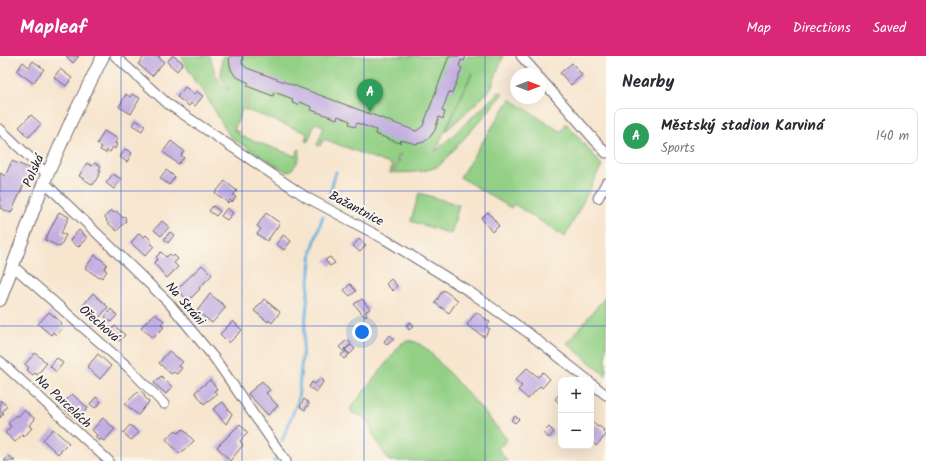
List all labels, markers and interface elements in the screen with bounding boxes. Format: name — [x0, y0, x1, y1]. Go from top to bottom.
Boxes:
text: Mapleaf — [20, 13, 87, 43]
text: Map — [746, 17, 771, 39]
text: Directions — [793, 17, 851, 39]
text: Saved — [873, 17, 906, 39]
north arrow — [510, 68, 546, 104]
text: Nearby — [622, 69, 674, 96]
pin: A — [357, 79, 383, 112]
text: Městský stadion Karviná — [661, 114, 824, 138]
text: A — [632, 126, 640, 147]
text: 140 m — [876, 126, 909, 147]
text: Sports — [661, 138, 695, 159]
street label: Polská — [18, 150, 51, 191]
street label: Bažantnice — [325, 186, 387, 232]
street label: Na Stráni — [160, 277, 211, 331]
street label: Ořechová — [74, 300, 125, 349]
your location — [352, 322, 372, 342]
street label: Na Parcelách — [30, 370, 96, 434]
map controls — [558, 377, 594, 449]
button: + — [558, 377, 594, 413]
button: − — [558, 413, 594, 449]

